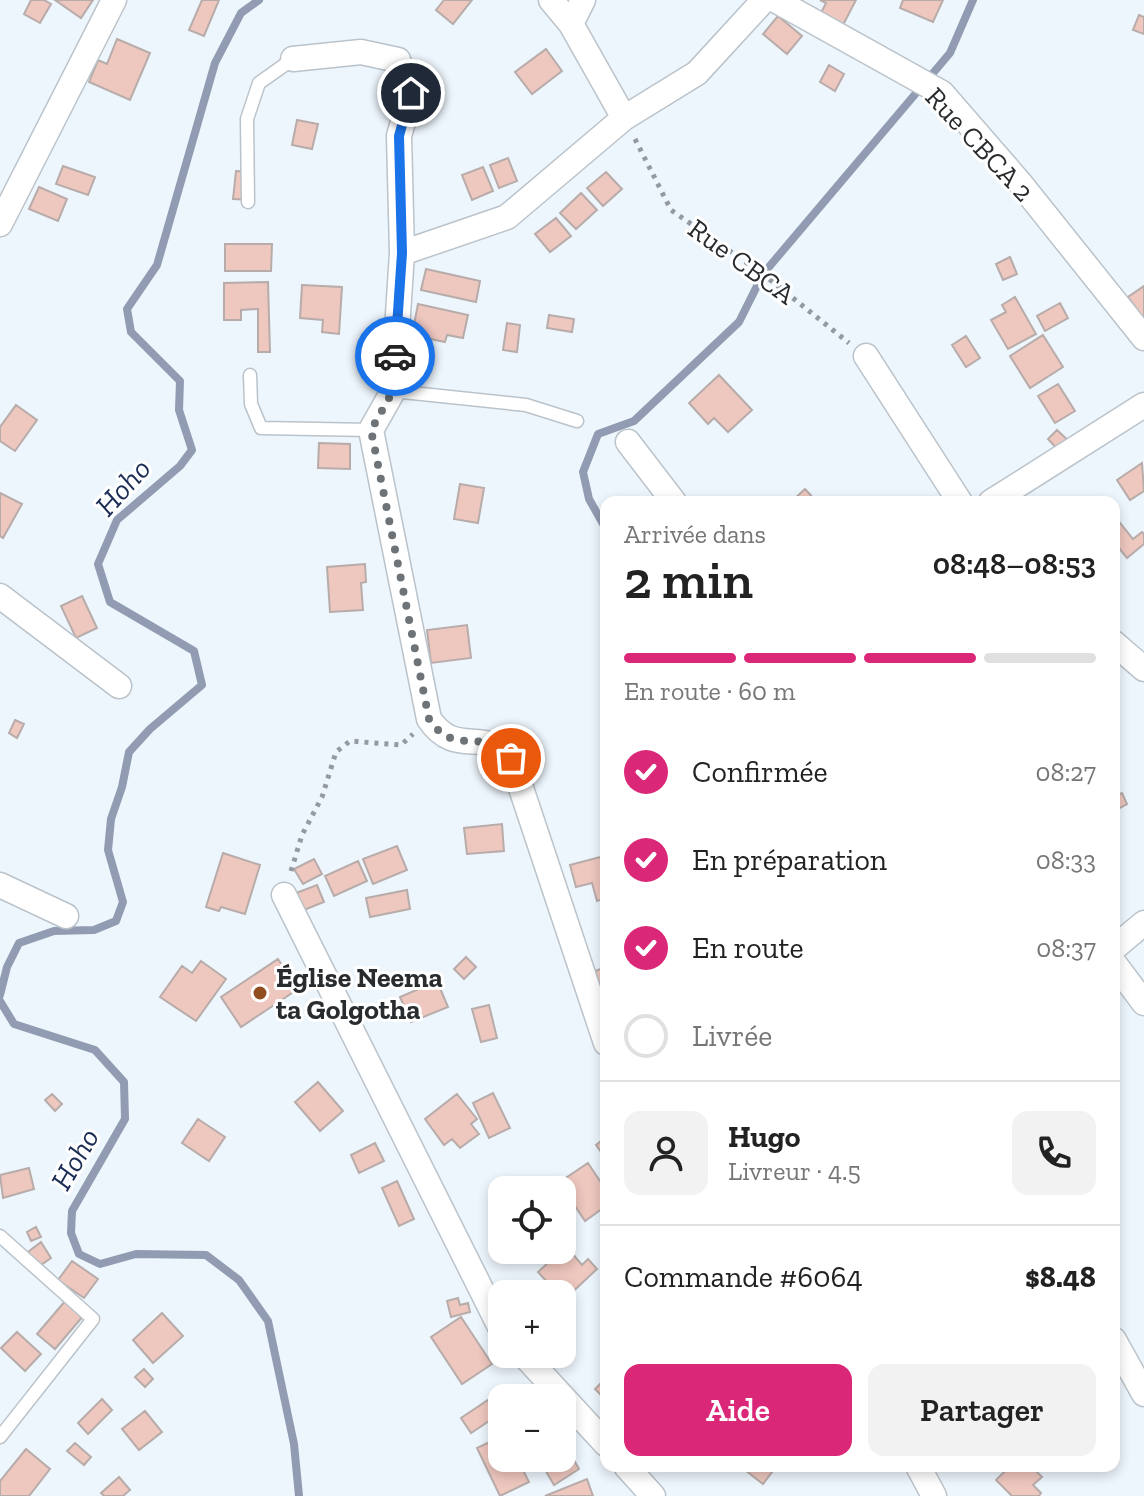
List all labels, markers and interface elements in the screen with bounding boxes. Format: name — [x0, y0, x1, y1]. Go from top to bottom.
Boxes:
pin — [377, 59, 445, 127]
icon: home — [389, 71, 433, 115]
street label: Rue CBCA 2 — [919, 81, 1041, 208]
street label: Rue CBCA — [682, 212, 802, 312]
courier — [355, 316, 435, 396]
icon: car — [373, 334, 417, 378]
water label: Hoho — [88, 451, 158, 523]
text: Arrivée dans — [624, 518, 766, 550]
text: 08:48–08:53 — [933, 546, 1096, 582]
text: 2 min — [624, 549, 753, 611]
text: En route · 60 m — [624, 675, 795, 707]
pin — [477, 724, 545, 792]
icon: bag — [489, 736, 533, 780]
icon: check — [624, 750, 668, 794]
text: Confirmée — [692, 754, 828, 790]
text: 08:27 — [1036, 756, 1096, 788]
icon: check — [624, 838, 668, 882]
text: En préparation — [692, 842, 887, 878]
text: 08:33 — [1036, 844, 1096, 876]
icon: check — [624, 926, 668, 970]
text: En route — [692, 930, 804, 966]
text: 08:37 — [1036, 932, 1096, 964]
place label: Église Neema ta Golgotha — [276, 961, 443, 1026]
marker: Église Neema ta Golgotha — [251, 984, 269, 1002]
text: Livrée — [692, 1018, 772, 1054]
button: person — [624, 1111, 708, 1195]
button: phone — [1012, 1111, 1096, 1195]
text: Hugo — [728, 1119, 801, 1155]
water label: Hoho — [43, 1122, 107, 1196]
text: Livreur · 4.5 — [728, 1155, 861, 1187]
map controls — [488, 1176, 576, 1472]
button: locate — [488, 1176, 576, 1264]
text: Commande #6064 — [624, 1259, 863, 1295]
text: $8.48 — [1025, 1259, 1096, 1295]
button: + — [488, 1280, 576, 1368]
button: Aide — [624, 1364, 852, 1456]
button: Partager — [868, 1364, 1096, 1456]
button: − — [488, 1384, 576, 1472]

